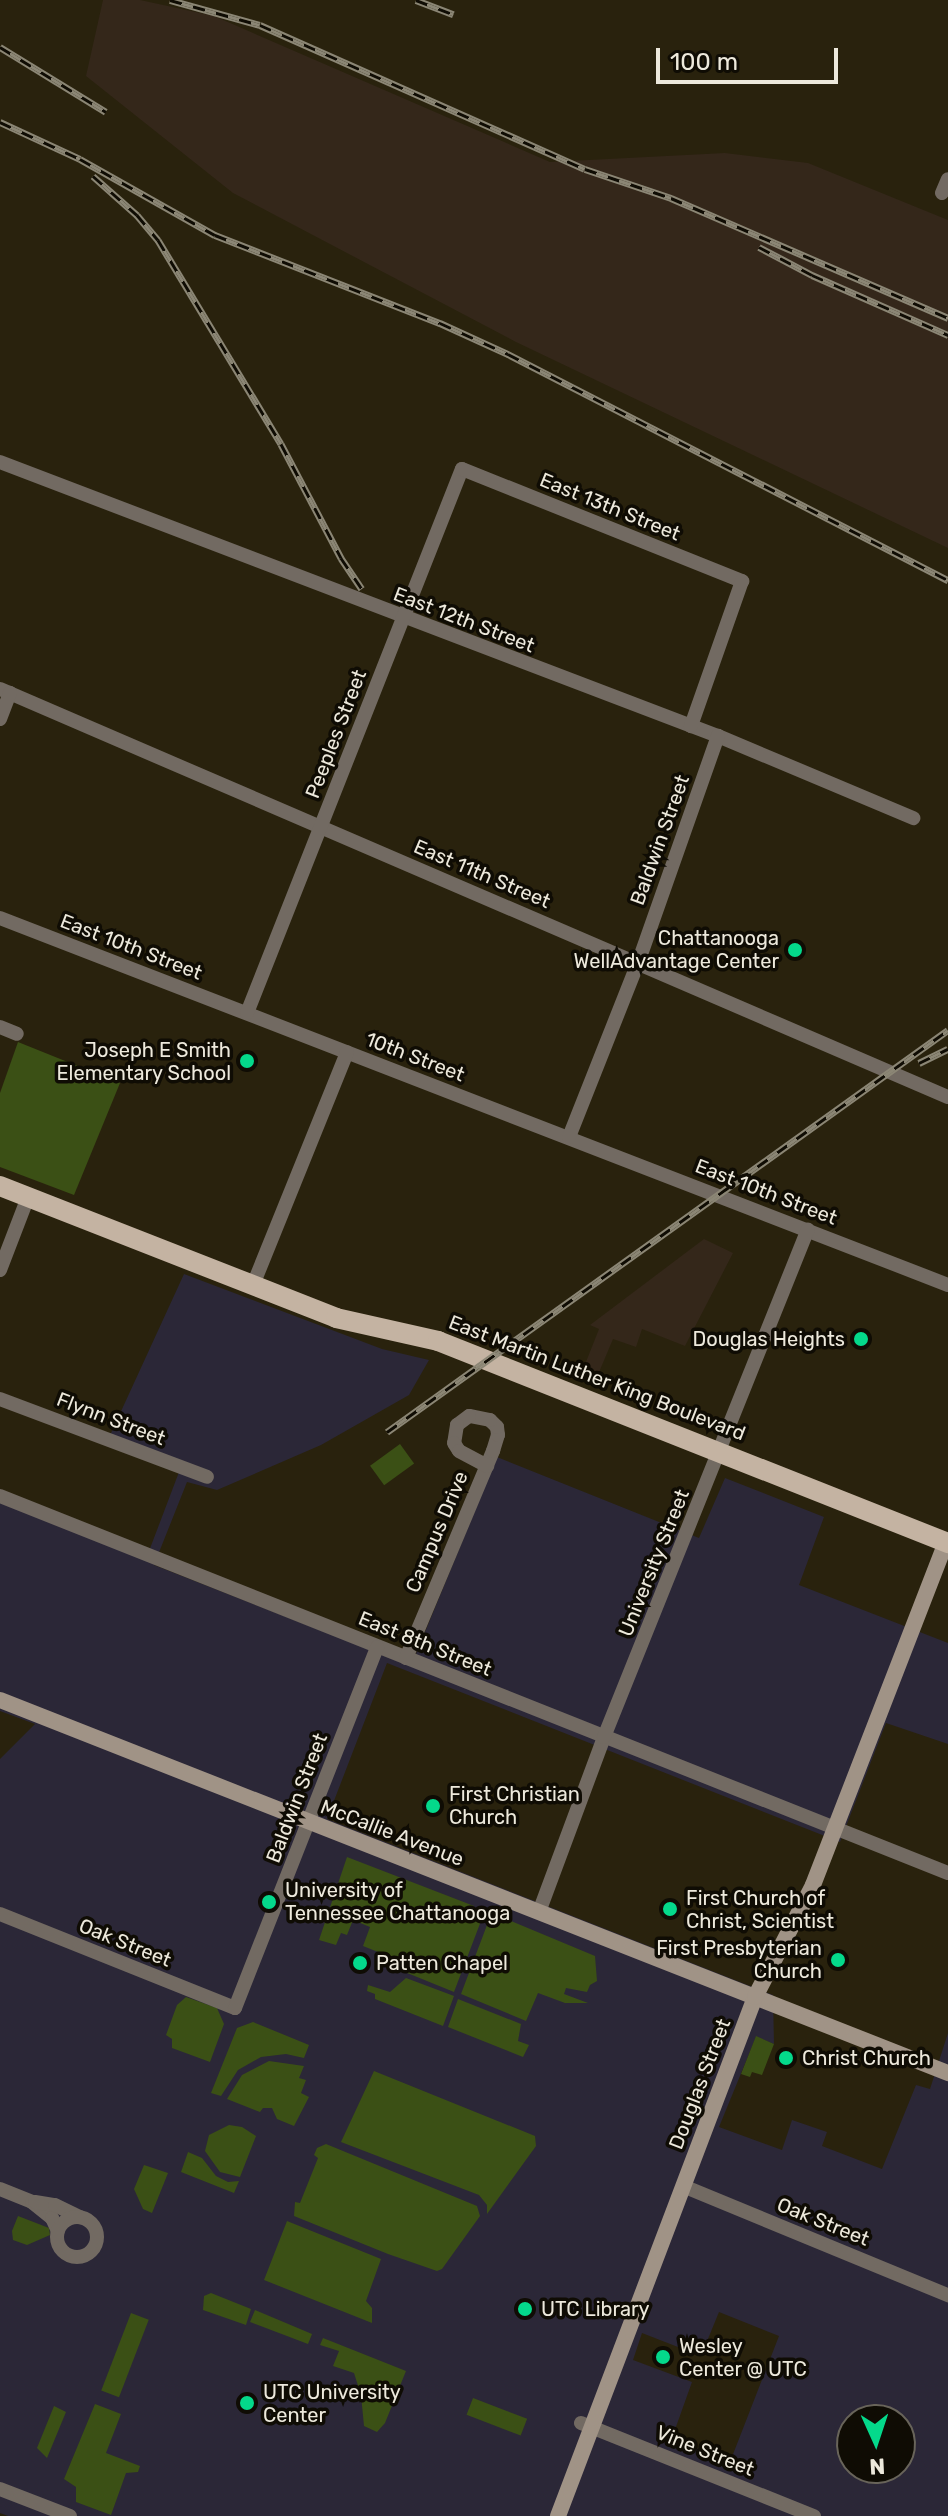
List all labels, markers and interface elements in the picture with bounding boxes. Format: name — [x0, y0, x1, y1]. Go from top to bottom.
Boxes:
scale bar — [660, 32, 842, 82]
text: 100 m — [670, 48, 738, 76]
street label: East 13th Street — [536, 468, 684, 546]
street label: East 12th Street — [390, 582, 538, 658]
street label: Peeples Street — [300, 666, 372, 802]
street label: Baldwin Street — [625, 772, 695, 908]
street label: East 11th Street — [410, 834, 554, 914]
street label: East 10th Street — [57, 909, 205, 985]
place label: Chattanooga WellAdvantage Center — [574, 926, 779, 973]
marker: Chattanooga WellAdvantage Center — [786, 941, 804, 959]
street label: 10th Street — [362, 1027, 468, 1087]
place label: Joseph E Smith Elementary School — [56, 1038, 231, 1085]
marker: Joseph E Smith Elementary School — [238, 1052, 256, 1070]
street label: East 10th Street — [692, 1154, 840, 1230]
street label: East Martin Luther King Boulevard — [445, 1310, 749, 1446]
place label: Douglas Heights — [692, 1327, 845, 1351]
marker: Douglas Heights — [852, 1330, 870, 1348]
street label: Flynn Street — [53, 1387, 169, 1451]
street label: Campus Drive — [401, 1468, 473, 1596]
street label: University Street — [613, 1486, 695, 1640]
street label: East 8th Street — [355, 1606, 495, 1682]
street label: Baldwin Street — [261, 1730, 333, 1866]
place label: First Christian Church — [449, 1782, 580, 1829]
street label: McCallie Avenue — [317, 1795, 467, 1871]
marker: First Christian Church — [424, 1797, 442, 1815]
place label: University of Tennessee Chattanooga — [285, 1878, 510, 1925]
place label: First Church of Christ, Scientist — [686, 1886, 834, 1933]
marker: University of Tennessee Chattanooga — [260, 1893, 278, 1911]
marker: First Church of Christ, Scientist — [661, 1900, 679, 1918]
street label: Oak Street — [75, 1914, 175, 1972]
place label: First Presbyterian Church — [656, 1936, 822, 1983]
place label: Patten Chapel — [376, 1951, 508, 1975]
marker: First Presbyterian Church — [829, 1951, 847, 1969]
marker: Patten Chapel — [351, 1954, 369, 1972]
street label: Douglas Street — [664, 2015, 736, 2153]
place label: Christ Church — [802, 2046, 931, 2070]
marker: Christ Church — [777, 2049, 795, 2067]
street label: Oak Street — [773, 2193, 873, 2251]
place label: UTC Library — [541, 2297, 650, 2321]
marker: UTC Library — [516, 2300, 534, 2318]
place label: Wesley Center @ UTC — [679, 2334, 807, 2381]
marker: Wesley Center @ UTC — [654, 2348, 672, 2366]
place label: UTC University Center — [263, 2380, 401, 2427]
marker: UTC University Center — [238, 2394, 256, 2412]
north arrow — [836, 2404, 916, 2484]
street label: Vine Street — [652, 2420, 758, 2482]
text: N — [869, 2453, 886, 2480]

